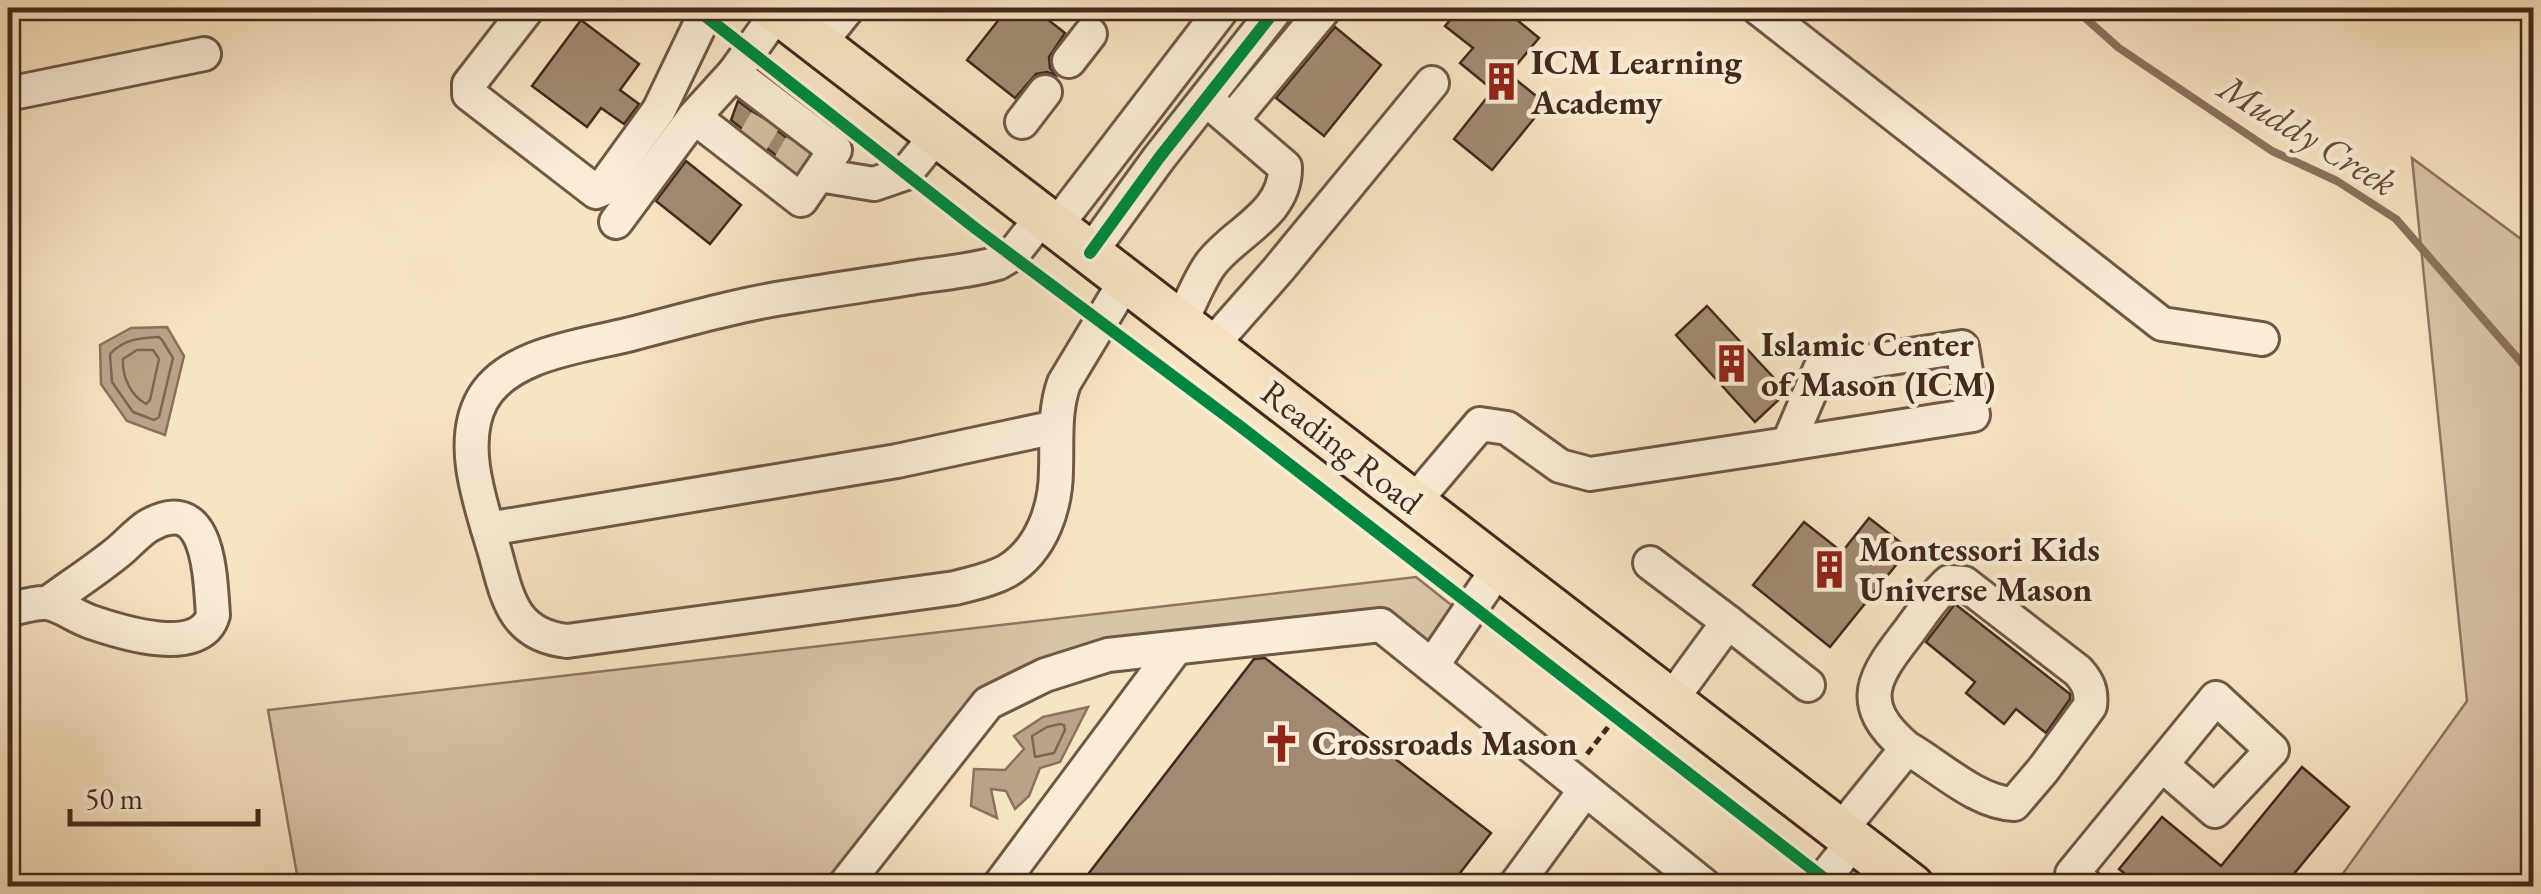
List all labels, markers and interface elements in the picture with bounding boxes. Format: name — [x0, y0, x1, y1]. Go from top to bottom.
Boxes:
place label: ICM Learning Academy — [1530, 39, 1742, 124]
building icon: ICM Learning Academy — [1480, 61, 1522, 103]
water label: Muddy Creek — [2209, 61, 2406, 207]
place label: Islamic Center of Mason (ICM) — [1761, 321, 1995, 406]
building icon: Islamic Center of Mason (ICM) — [1710, 343, 1752, 385]
street label: Reading Road — [1252, 370, 1432, 524]
place label: Montessori Kids Universe Mason — [1859, 526, 2100, 611]
building icon: Montessori Kids Universe Mason — [1808, 548, 1850, 590]
place label: Crossroads Mason — [1312, 720, 1578, 765]
church icon: Crossroads Mason — [1261, 722, 1303, 764]
scale bar — [70, 764, 258, 826]
text: 50 m — [85, 779, 143, 818]

